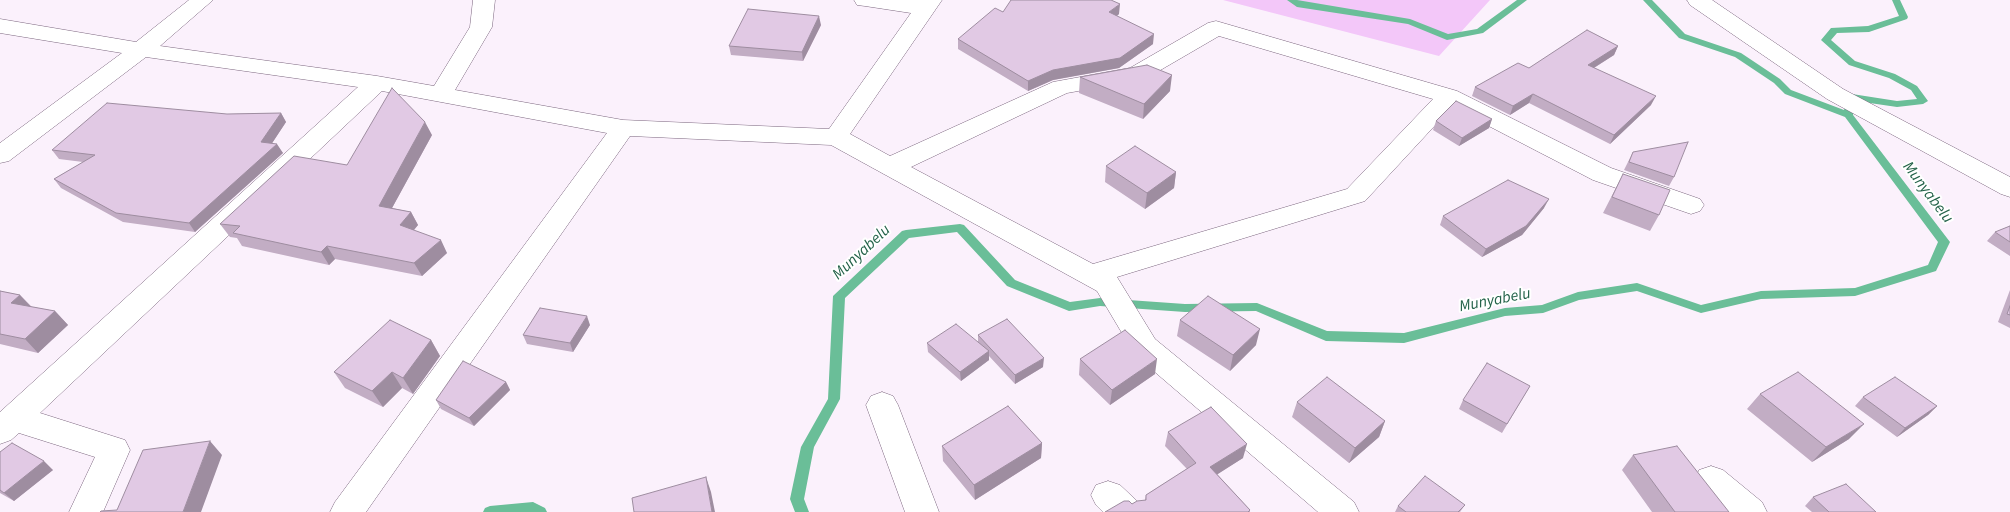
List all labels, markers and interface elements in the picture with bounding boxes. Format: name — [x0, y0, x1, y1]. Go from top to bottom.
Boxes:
water label: Munyabelu — [1898, 158, 1956, 228]
water label: Munyabelu — [829, 221, 895, 285]
water label: Munyabelu — [1458, 285, 1532, 317]

